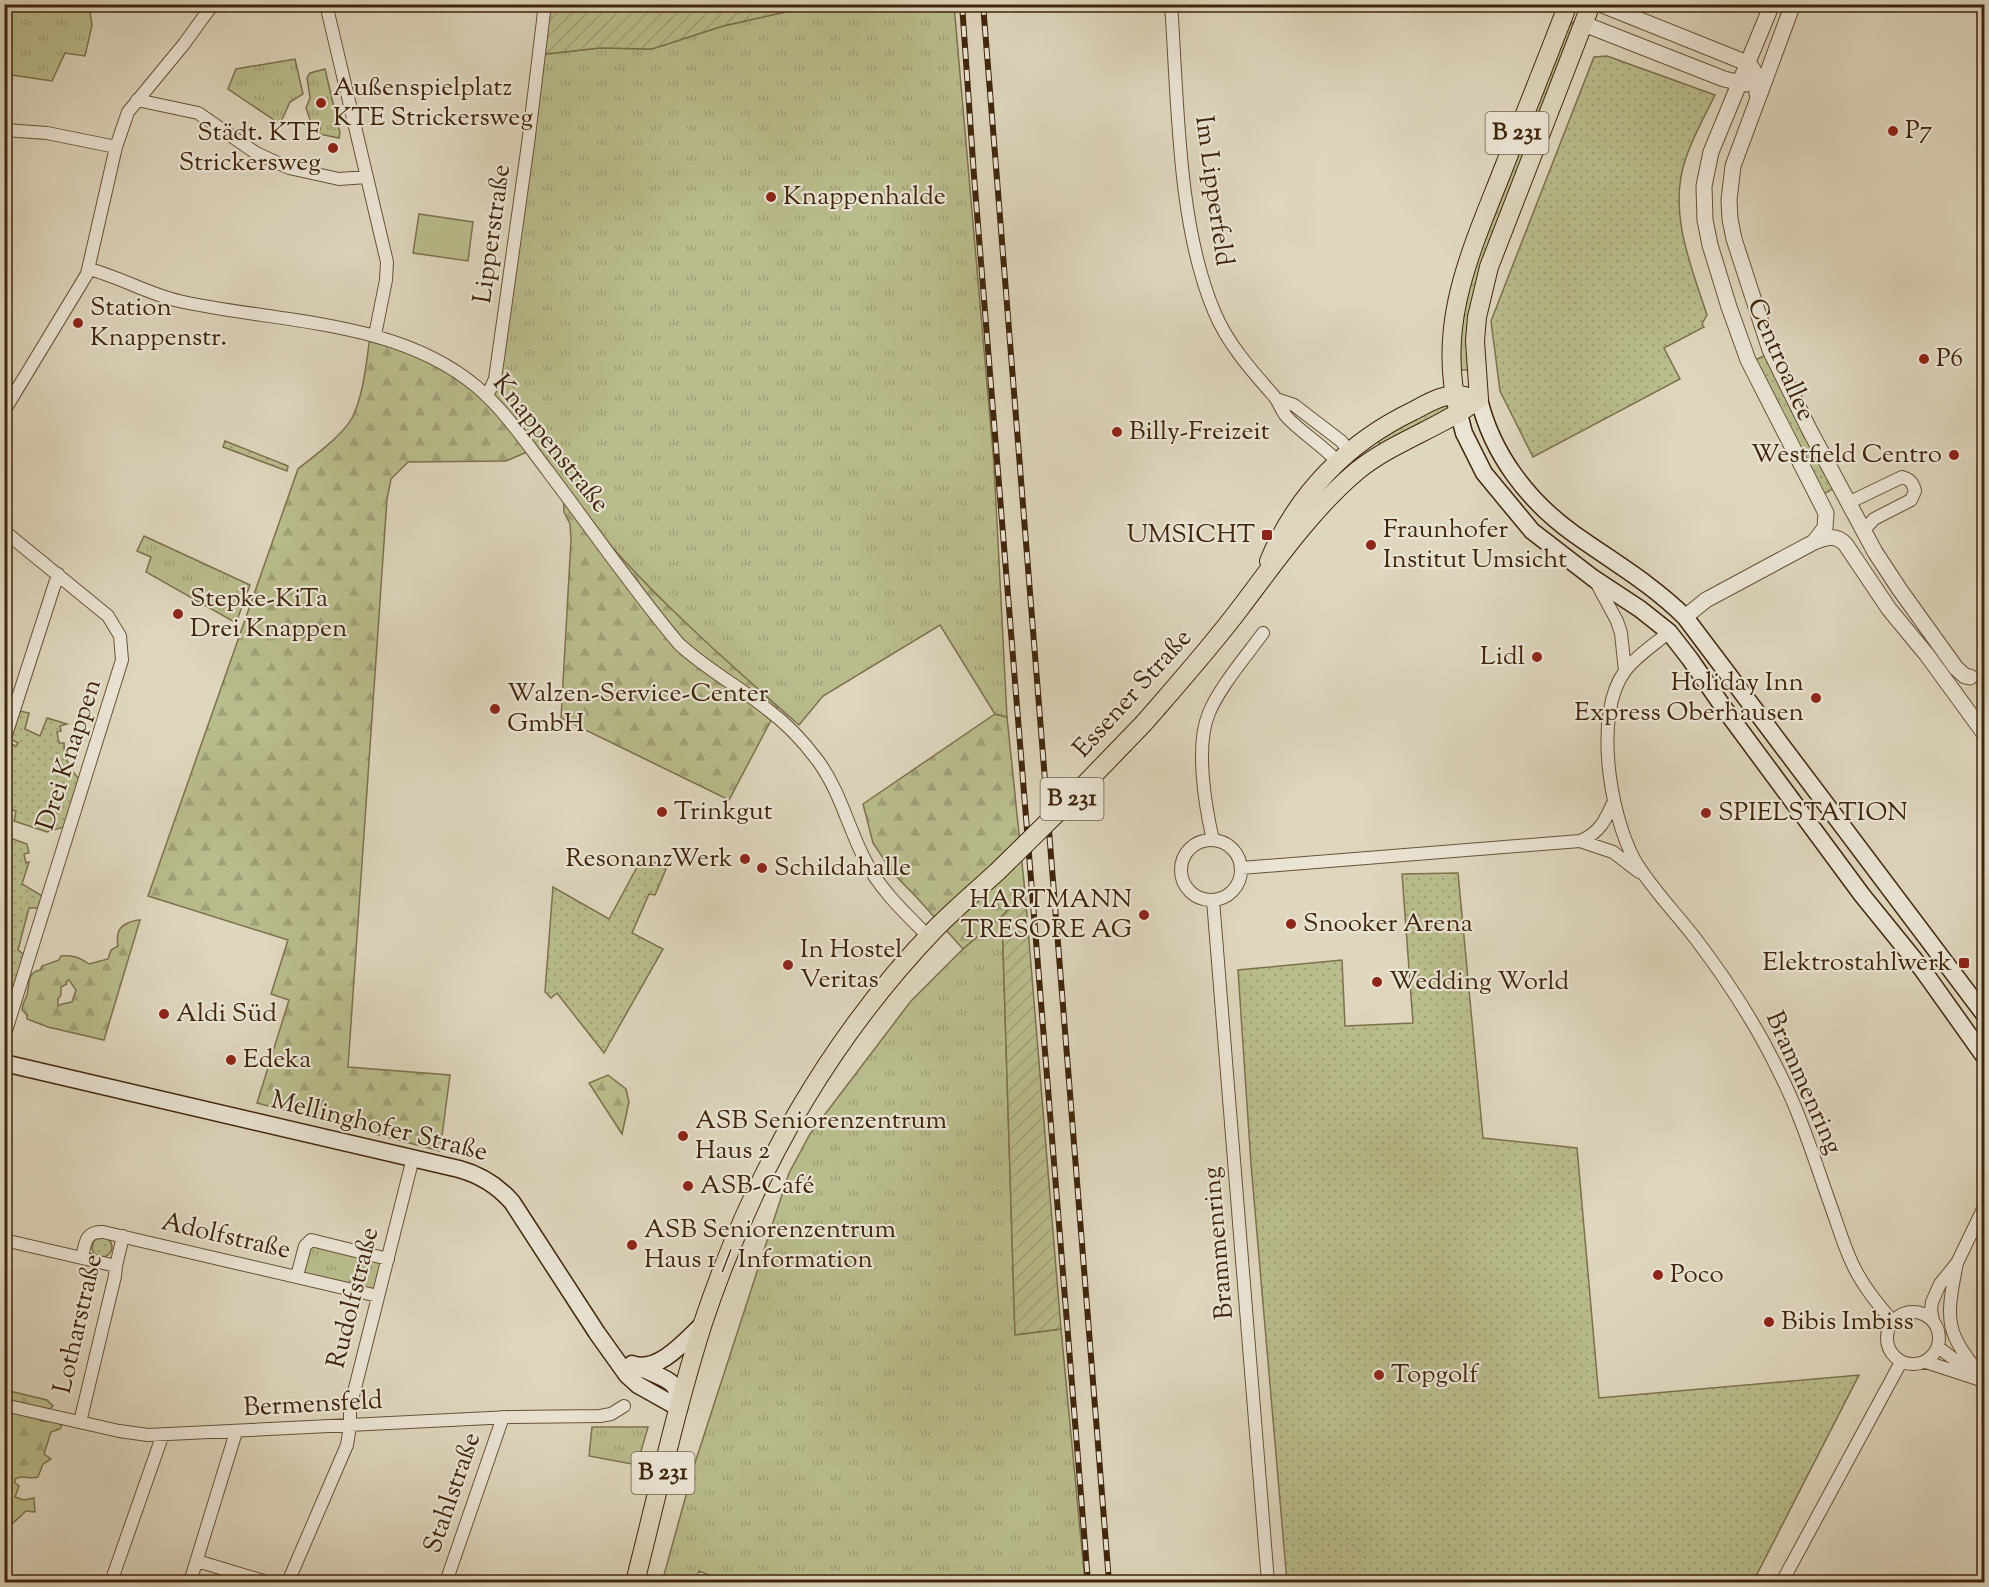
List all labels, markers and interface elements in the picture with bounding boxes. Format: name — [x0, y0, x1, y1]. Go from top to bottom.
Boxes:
place label: Außenspielplatz KTE Strickersweg — [333, 70, 533, 137]
marker: Außenspielplatz KTE Strickersweg — [314, 96, 328, 110]
road number: B 231 — [1486, 112, 1549, 154]
place label: P7 — [1905, 113, 1932, 150]
street label: Im Lipperfeld — [1184, 114, 1242, 269]
place label: Städt. KTE Strickersweg — [179, 115, 321, 182]
marker: P7 — [1886, 124, 1900, 138]
marker: Städt. KTE Strickersweg — [326, 141, 340, 155]
street label: Lipperstraße — [465, 162, 521, 306]
place label: Knappenhalde — [783, 179, 946, 216]
marker: Knappenhalde — [764, 190, 778, 204]
place label: Station Knappenstr. — [90, 290, 227, 357]
street label: Centroallee — [1737, 293, 1823, 427]
marker: Station Knappenstr. — [71, 316, 85, 330]
place label: P6 — [1936, 341, 1963, 378]
marker: P6 — [1917, 352, 1931, 366]
street label: Knappenstraße — [483, 367, 617, 521]
place label: Billy-Freizeit — [1129, 414, 1270, 451]
marker: Billy-Freizeit — [1110, 425, 1124, 439]
place label: Westfield Centro — [1751, 437, 1942, 474]
marker: Westfield Centro — [1947, 448, 1961, 462]
place label: Fraunhofer Institut Umsicht — [1383, 512, 1567, 579]
place label: UMSICHT — [1126, 517, 1255, 554]
marker: UMSICHT — [1260, 528, 1274, 542]
marker: Fraunhofer Institut Umsicht — [1364, 538, 1378, 552]
place label: Stepke-KiTa Drei Knappen — [190, 581, 347, 648]
marker: Stepke-KiTa Drei Knappen — [171, 607, 185, 621]
street label: Essener Straße — [1065, 621, 1201, 767]
place label: Lidl — [1480, 639, 1525, 676]
marker: Lidl — [1530, 650, 1544, 664]
place label: Holiday Inn Express Oberhausen — [1574, 665, 1804, 732]
street label: Drei Knappen — [28, 674, 112, 836]
place label: Walzen-Service-Center GmbH — [507, 676, 769, 743]
marker: Holiday Inn Express Oberhausen — [1809, 691, 1823, 705]
marker: Walzen-Service-Center GmbH — [488, 702, 502, 716]
road number: B 231 — [1040, 778, 1104, 820]
place label: Trinkgut — [674, 794, 773, 831]
place label: SPIELSTATION — [1718, 795, 1908, 832]
marker: Trinkgut — [655, 805, 669, 819]
marker: SPIELSTATION — [1699, 806, 1713, 820]
place label: ResonanzWerk — [566, 841, 733, 878]
place label: Schildahalle — [774, 850, 911, 887]
marker: ResonanzWerk — [738, 852, 752, 866]
marker: Schildahalle — [755, 861, 769, 875]
place label: HARTMANN TRESORE AG — [961, 882, 1132, 949]
place label: Snooker Arena — [1303, 906, 1473, 943]
marker: HARTMANN TRESORE AG — [1137, 908, 1151, 922]
marker: Snooker Arena — [1284, 917, 1298, 931]
place label: In Hostel Veritas — [800, 932, 903, 999]
place label: Elektrostahlwerk — [1763, 945, 1952, 982]
marker: Elektrostahlwerk — [1957, 956, 1971, 970]
marker: In Hostel Veritas — [781, 958, 795, 972]
place label: Wedding World — [1389, 964, 1569, 1001]
marker: Wedding World — [1370, 975, 1384, 989]
place label: Aldi Süd — [176, 996, 277, 1033]
street label: Brammenring — [1755, 1006, 1851, 1160]
marker: Aldi Süd — [157, 1007, 171, 1021]
place label: Edeka — [243, 1042, 311, 1079]
marker: Edeka — [224, 1053, 238, 1067]
street label: Mellinghofer Straße — [267, 1082, 491, 1172]
place label: ASB Seniorenzentrum Haus 2 — [695, 1103, 947, 1170]
marker: ASB Seniorenzentrum Haus 2 — [676, 1129, 690, 1143]
street label: Brammenring — [1194, 1165, 1244, 1321]
place label: ASB-Café — [700, 1168, 815, 1205]
marker: ASB-Café — [681, 1179, 695, 1193]
street label: Adolfstraße — [158, 1204, 294, 1270]
place label: ASB Seniorenzentrum Haus 1 / Information — [644, 1212, 896, 1279]
street label: Rudolfstraße — [319, 1224, 389, 1372]
marker: ASB Seniorenzentrum Haus 1 / Information — [625, 1238, 639, 1252]
street label: Lotharstraße — [45, 1251, 113, 1397]
place label: Poco — [1670, 1257, 1724, 1294]
marker: Poco — [1651, 1268, 1665, 1282]
place label: Bibis Imbiss — [1781, 1304, 1914, 1341]
marker: Bibis Imbiss — [1762, 1315, 1776, 1329]
place label: Topgolf — [1391, 1357, 1479, 1394]
marker: Topgolf — [1372, 1368, 1386, 1382]
street label: Bermensfeld — [242, 1383, 384, 1427]
street label: Stahlstraße — [415, 1428, 491, 1558]
road number: B 231 — [632, 1452, 694, 1494]

